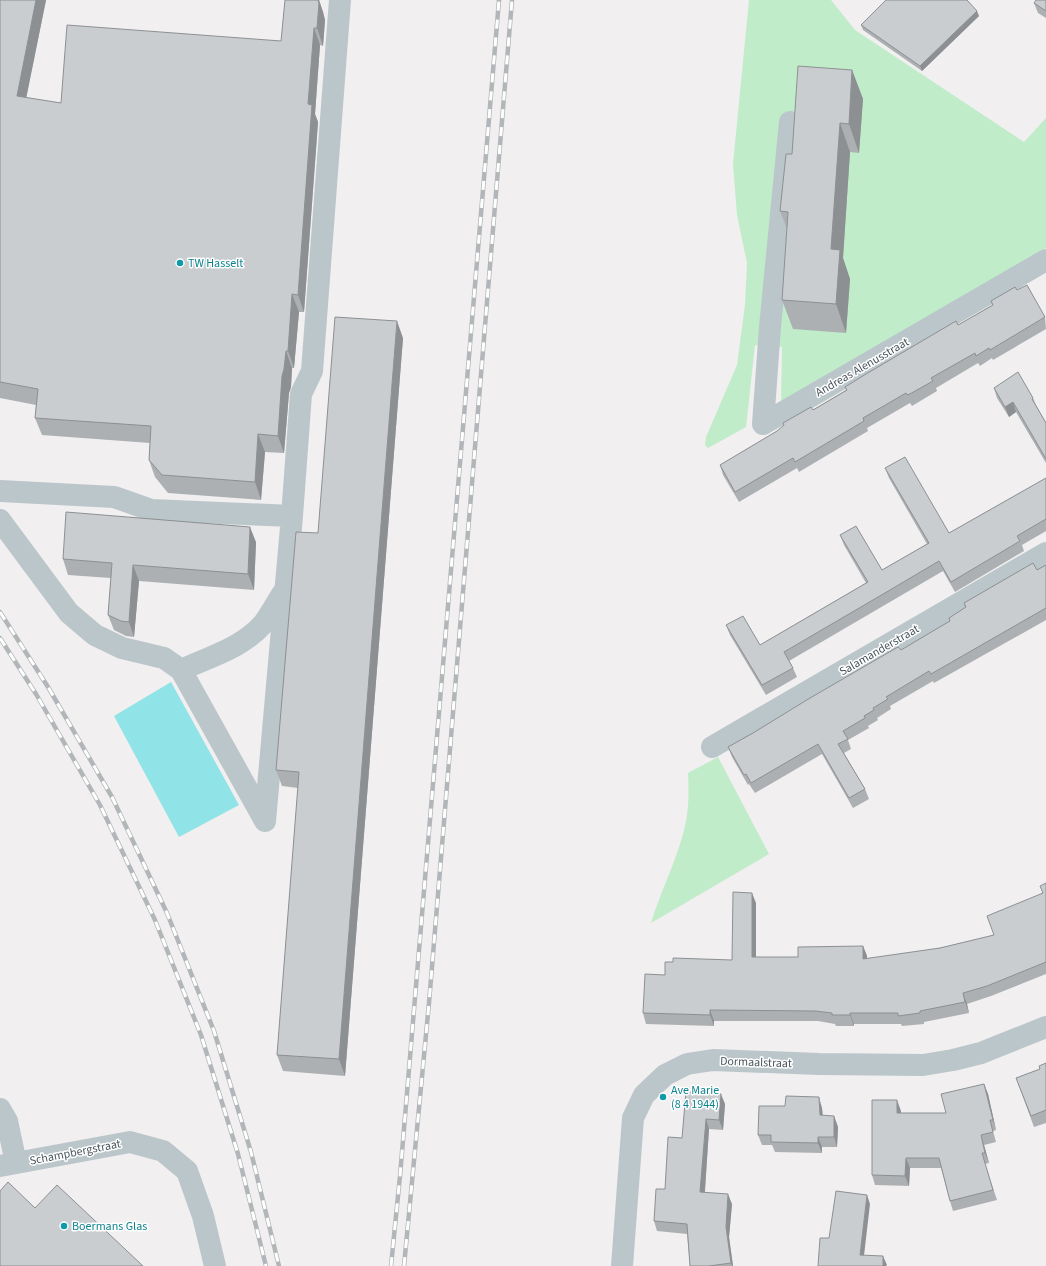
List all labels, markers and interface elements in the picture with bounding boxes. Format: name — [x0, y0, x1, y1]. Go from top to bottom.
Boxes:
place label: TW Hasselt — [188, 255, 243, 272]
marker: TW Hasselt — [175, 258, 185, 268]
street label: Andreas Alenusstraat — [812, 334, 912, 401]
street label: Salamanderstraat — [836, 621, 922, 680]
street label: Dormaalstraat — [720, 1053, 792, 1072]
place label: Ave Marie (8 4 1944) — [671, 1082, 719, 1113]
marker: Ave Marie (8 4 1944) — [658, 1092, 668, 1102]
street label: Schampbergstraat — [28, 1135, 122, 1170]
place label: Boermans Glas — [72, 1218, 147, 1235]
marker: Boermans Glas — [59, 1221, 69, 1231]

